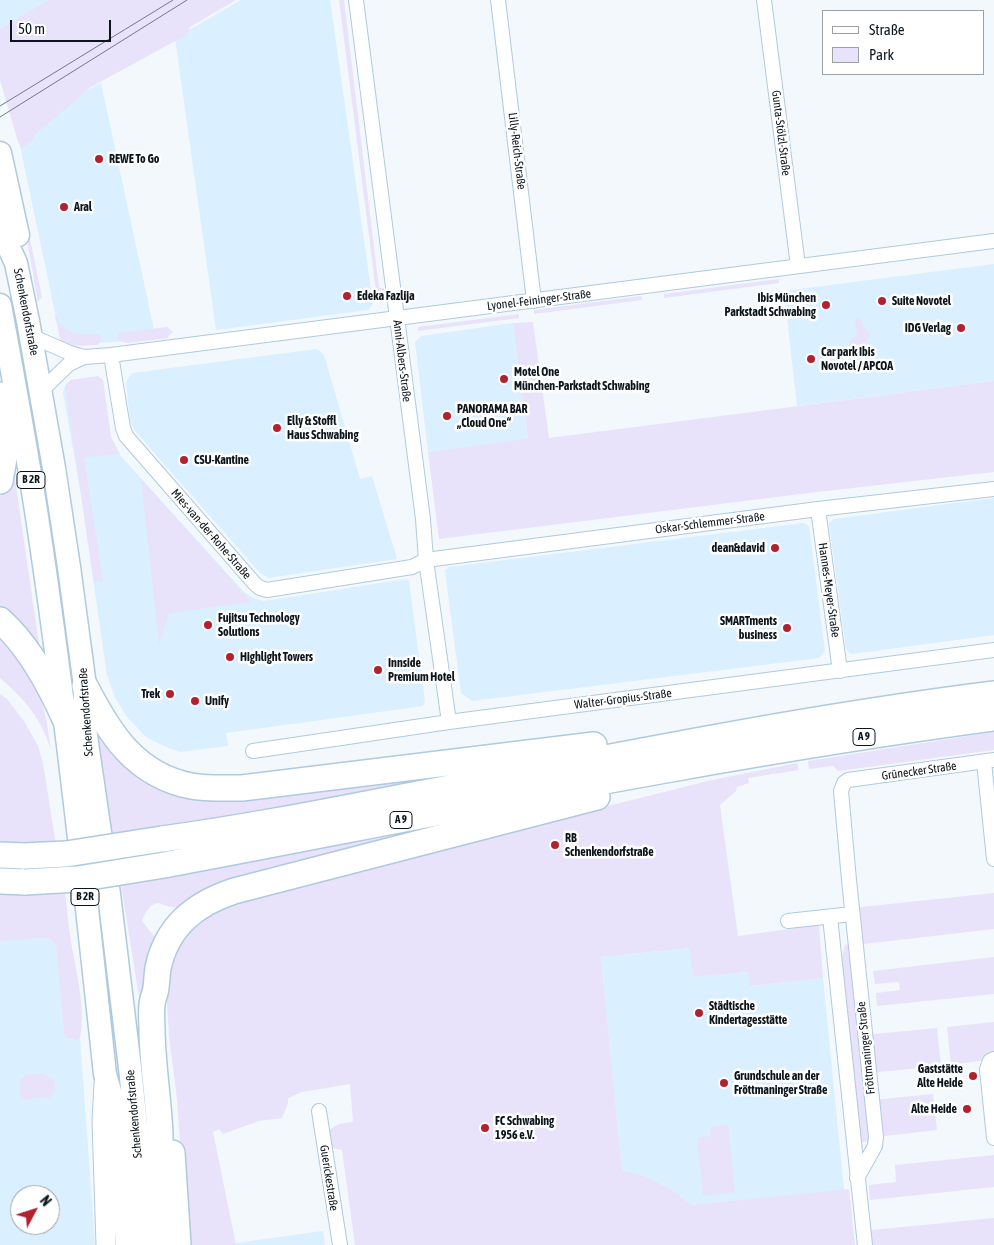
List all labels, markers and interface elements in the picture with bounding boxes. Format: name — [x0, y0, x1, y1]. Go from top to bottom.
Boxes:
scale bar — [12, 10, 114, 42]
legend — [822, 10, 984, 75]
text: 50 m — [18, 20, 45, 37]
text: Straße — [869, 21, 905, 38]
text: Park — [869, 46, 894, 63]
street label: Gunta-Stölzl-Straße — [769, 89, 793, 177]
street label: Lilly-Reich-Straße — [505, 112, 529, 190]
place label: REWE To Go — [109, 152, 159, 166]
marker: REWE To Go — [93, 153, 105, 165]
place label: Aral — [74, 200, 92, 214]
marker: Aral — [58, 201, 70, 213]
street label: Schenkendorfstraße — [10, 267, 42, 357]
street label: Lyonel-Feininger-Straße — [486, 286, 592, 314]
place label: Edeka Fazlija — [357, 289, 415, 303]
marker: Edeka Fazlija — [341, 290, 353, 302]
place label: Ibis München Parkstadt Schwabing — [725, 291, 816, 319]
place label: Suite Novotel — [892, 294, 951, 308]
marker: Suite Novotel — [876, 295, 888, 307]
marker: Ibis München Parkstadt Schwabing — [820, 299, 832, 311]
street label: Anni-Albers-Straße — [390, 319, 414, 403]
place label: IDG Verlag — [905, 321, 951, 335]
marker: IDG Verlag — [955, 322, 967, 334]
place label: Car park Ibis Novotel / APCOA — [821, 345, 893, 373]
marker: Car park Ibis Novotel / APCOA — [805, 353, 817, 365]
place label: Motel One München-Parkstadt Schwabing — [514, 365, 650, 393]
marker: Motel One München-Parkstadt Schwabing — [498, 373, 510, 385]
place label: PANORAMA BAR „Cloud One“ — [457, 402, 527, 430]
marker: PANORAMA BAR „Cloud One“ — [441, 410, 453, 422]
place label: Elly & Stoffl Haus Schwabing — [287, 414, 359, 442]
marker: Elly & Stoffl Haus Schwabing — [271, 422, 283, 434]
place label: CSU-Kantine — [194, 453, 249, 467]
marker: CSU-Kantine — [178, 454, 190, 466]
road number: B 2R — [17, 472, 45, 488]
street label: Mies-van-der-Rohe-Straße — [168, 486, 254, 582]
street label: Oskar-Schlemmer-Straße — [654, 509, 766, 537]
place label: dean&david — [712, 541, 765, 555]
marker: dean&david — [769, 542, 781, 554]
street label: Hannes-Meyer-Straße — [815, 542, 843, 638]
place label: Fujitsu Technology Solutions — [218, 611, 300, 639]
place label: SMARTments business — [720, 614, 777, 642]
marker: Fujitsu Technology Solutions — [202, 619, 214, 631]
marker: SMARTments business — [781, 622, 793, 634]
place label: Highlight Towers — [240, 650, 313, 664]
marker: Highlight Towers — [224, 651, 236, 663]
place label: Innside Premium Hotel — [388, 656, 455, 684]
marker: Innside Premium Hotel — [372, 664, 384, 676]
street label: Schenkendorfstraße — [76, 667, 96, 757]
street label: Walter-Gropius-Straße — [574, 686, 672, 712]
place label: Trek — [141, 687, 160, 701]
marker: Trek — [164, 688, 176, 700]
place label: Unify — [205, 694, 229, 708]
marker: Unify — [189, 695, 201, 707]
road number: A 9 — [853, 729, 875, 746]
street label: Grünecker Straße — [881, 759, 957, 783]
road number: A 9 — [390, 812, 412, 828]
place label: RB Schenkendorfstraße — [565, 831, 654, 859]
marker: RB Schenkendorfstraße — [549, 839, 561, 851]
road number: B 2R — [71, 889, 99, 906]
place label: Städtische Kindertagesstätte — [709, 999, 787, 1027]
street label: Fröttmaninger Straße — [854, 1001, 878, 1095]
marker: Städtische Kindertagesstätte — [693, 1007, 705, 1019]
place label: Gaststätte Alte Heide — [917, 1062, 963, 1090]
street label: Schenkendorfstraße — [123, 1069, 145, 1159]
place label: Grundschule an der Fröttmaninger Straße — [734, 1069, 827, 1097]
marker: Gaststätte Alte Heide — [967, 1070, 979, 1082]
marker: Grundschule an der Fröttmaninger Straße — [718, 1077, 730, 1089]
place label: Alte Heide — [911, 1102, 957, 1116]
marker: Alte Heide — [961, 1103, 973, 1115]
place label: FC Schwabing 1956 e.V. — [495, 1114, 554, 1142]
marker: FC Schwabing 1956 e.V. — [479, 1122, 491, 1134]
street label: Guerickestraße — [317, 1144, 341, 1212]
north arrow — [10, 1185, 60, 1235]
text: N — [37, 1193, 55, 1209]

